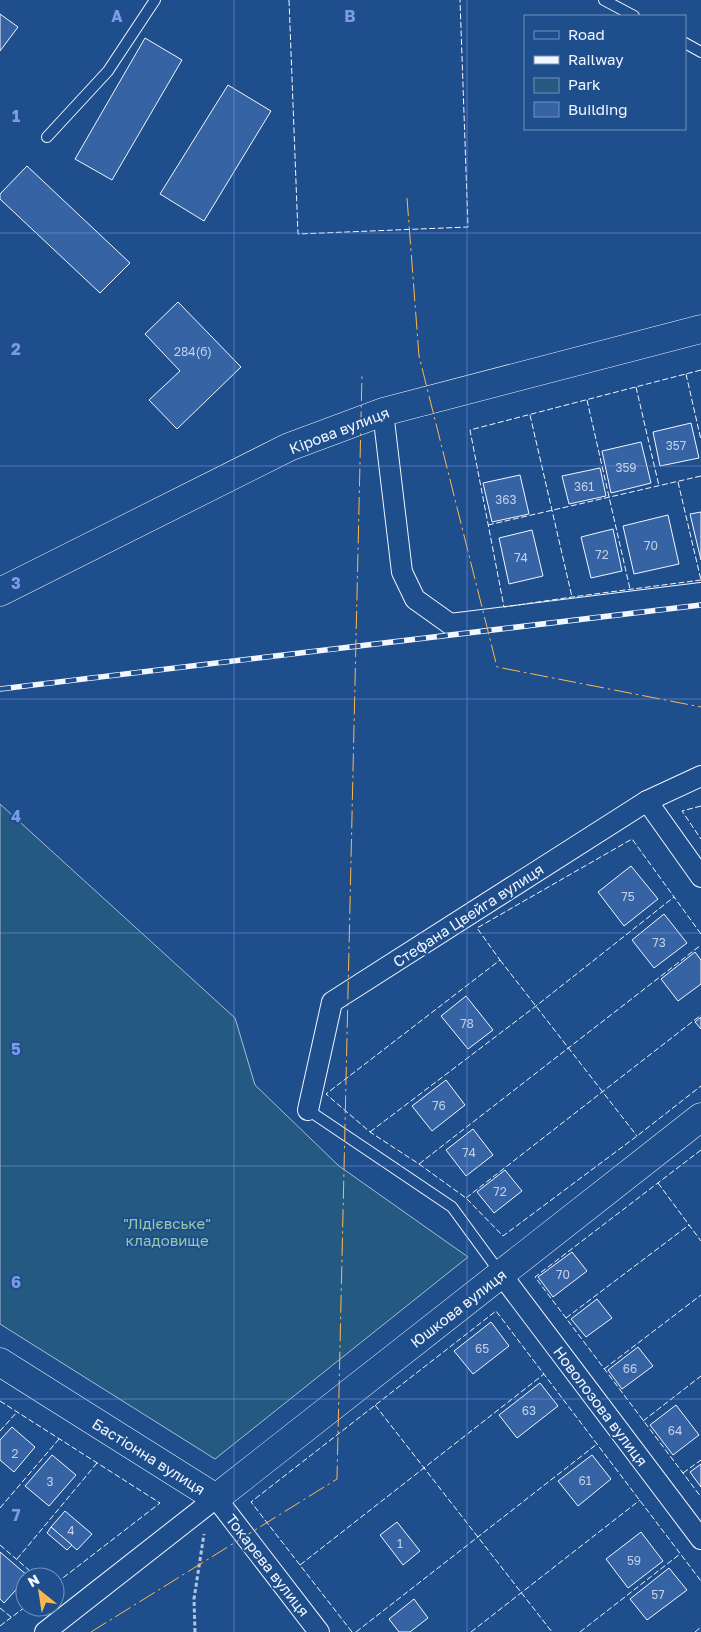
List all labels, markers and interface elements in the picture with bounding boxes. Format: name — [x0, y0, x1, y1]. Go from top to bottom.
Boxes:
text: A — [111, 6, 123, 26]
text: B — [344, 6, 356, 26]
legend — [524, 15, 686, 130]
text: Road — [568, 25, 605, 43]
text: Railway — [568, 50, 624, 68]
text: Park — [568, 75, 601, 93]
text: Building — [568, 100, 628, 118]
text: 1 — [12, 106, 20, 126]
text: 2 — [11, 339, 21, 359]
house number: 284(б) — [174, 344, 212, 359]
street label: Кірова вулиця — [286, 403, 392, 457]
house number: 357 — [666, 438, 686, 453]
house number: 359 — [615, 460, 637, 475]
house number: 361 — [574, 479, 594, 494]
house number: 363 — [495, 492, 517, 507]
house number: 70 — [644, 538, 658, 553]
house number: 72 — [595, 547, 609, 562]
house number: 74 — [514, 550, 528, 565]
text: 3 — [11, 573, 21, 593]
text: 4 — [11, 806, 21, 826]
street label: Стефана Цвейга вулиця — [389, 860, 547, 970]
house number: 75 — [621, 889, 635, 904]
house number: 73 — [652, 935, 666, 950]
house number: 78 — [460, 1016, 474, 1031]
text: 5 — [11, 1039, 21, 1059]
house number: 76 — [432, 1098, 446, 1113]
house number: 74 — [462, 1145, 476, 1160]
house number: 72 — [493, 1184, 507, 1199]
park label: "Лідієвське" кладовище — [123, 1214, 211, 1249]
street label: Юшкова вулиця — [407, 1265, 509, 1351]
house number: 70 — [556, 1267, 570, 1282]
text: 6 — [11, 1272, 21, 1292]
house number: 65 — [475, 1341, 489, 1356]
street label: Новолозова вулиця — [550, 1343, 652, 1469]
house number: 66 — [623, 1361, 637, 1376]
house number: 63 — [522, 1403, 536, 1418]
street label: Бастіонна вулиця — [89, 1414, 209, 1498]
house number: 64 — [668, 1423, 682, 1438]
house number: 2 — [12, 1446, 19, 1461]
house number: 61 — [578, 1473, 592, 1488]
house number: 3 — [46, 1474, 54, 1489]
text: 7 — [12, 1505, 21, 1525]
street label: Токарева вулиця — [223, 1510, 313, 1620]
house number: 4 — [67, 1523, 75, 1538]
house number: 1 — [397, 1536, 403, 1551]
house number: 59 — [627, 1553, 641, 1568]
north arrow — [15, 1567, 65, 1617]
text: N — [24, 1570, 42, 1590]
house number: 57 — [651, 1587, 665, 1602]

